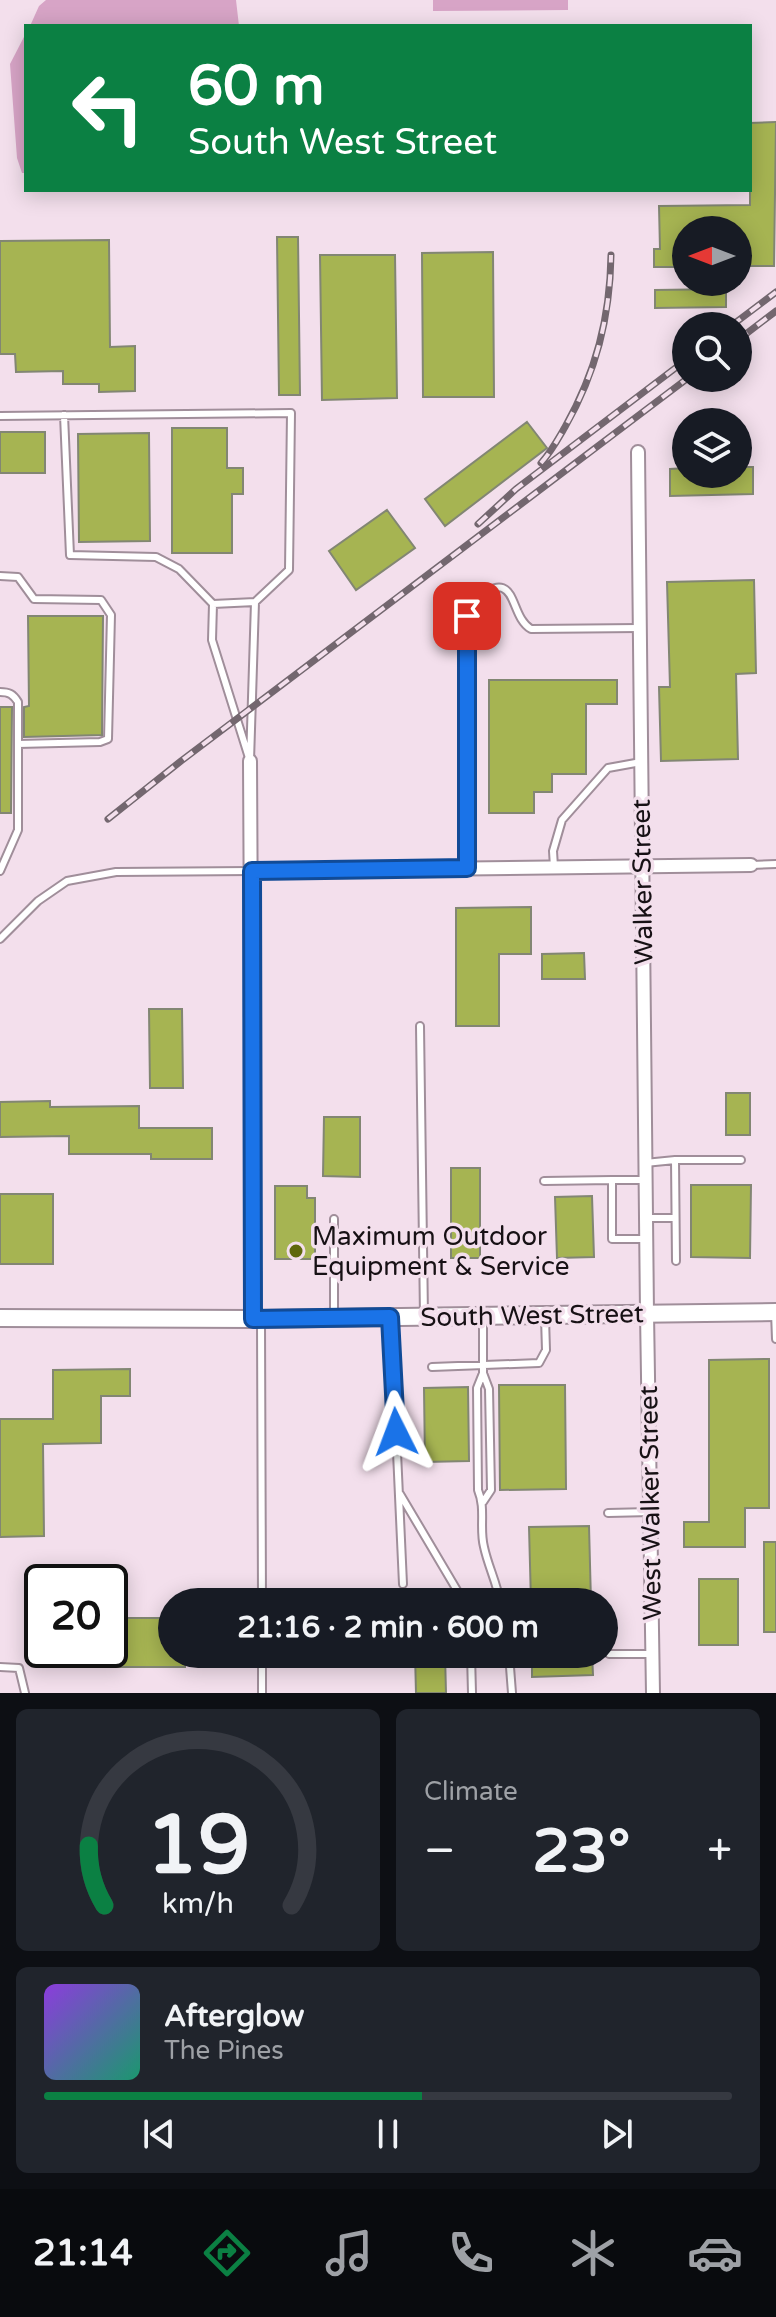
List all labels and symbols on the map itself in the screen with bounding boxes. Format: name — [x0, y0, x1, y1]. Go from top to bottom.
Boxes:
north arrow — [672, 216, 752, 296]
pin — [433, 582, 501, 650]
street label: Walker Street — [626, 799, 659, 965]
place label: Maximum Outdoor Equipment & Service — [312, 1221, 569, 1282]
marker: Maximum Outdoor Equipment & Service — [287, 1242, 305, 1260]
street label: South West Street — [420, 1298, 644, 1333]
street label: West Walker Street — [633, 1385, 668, 1621]
position arrow — [354, 1390, 438, 1474]
speed limit sign: 20 — [24, 1564, 128, 1668]

